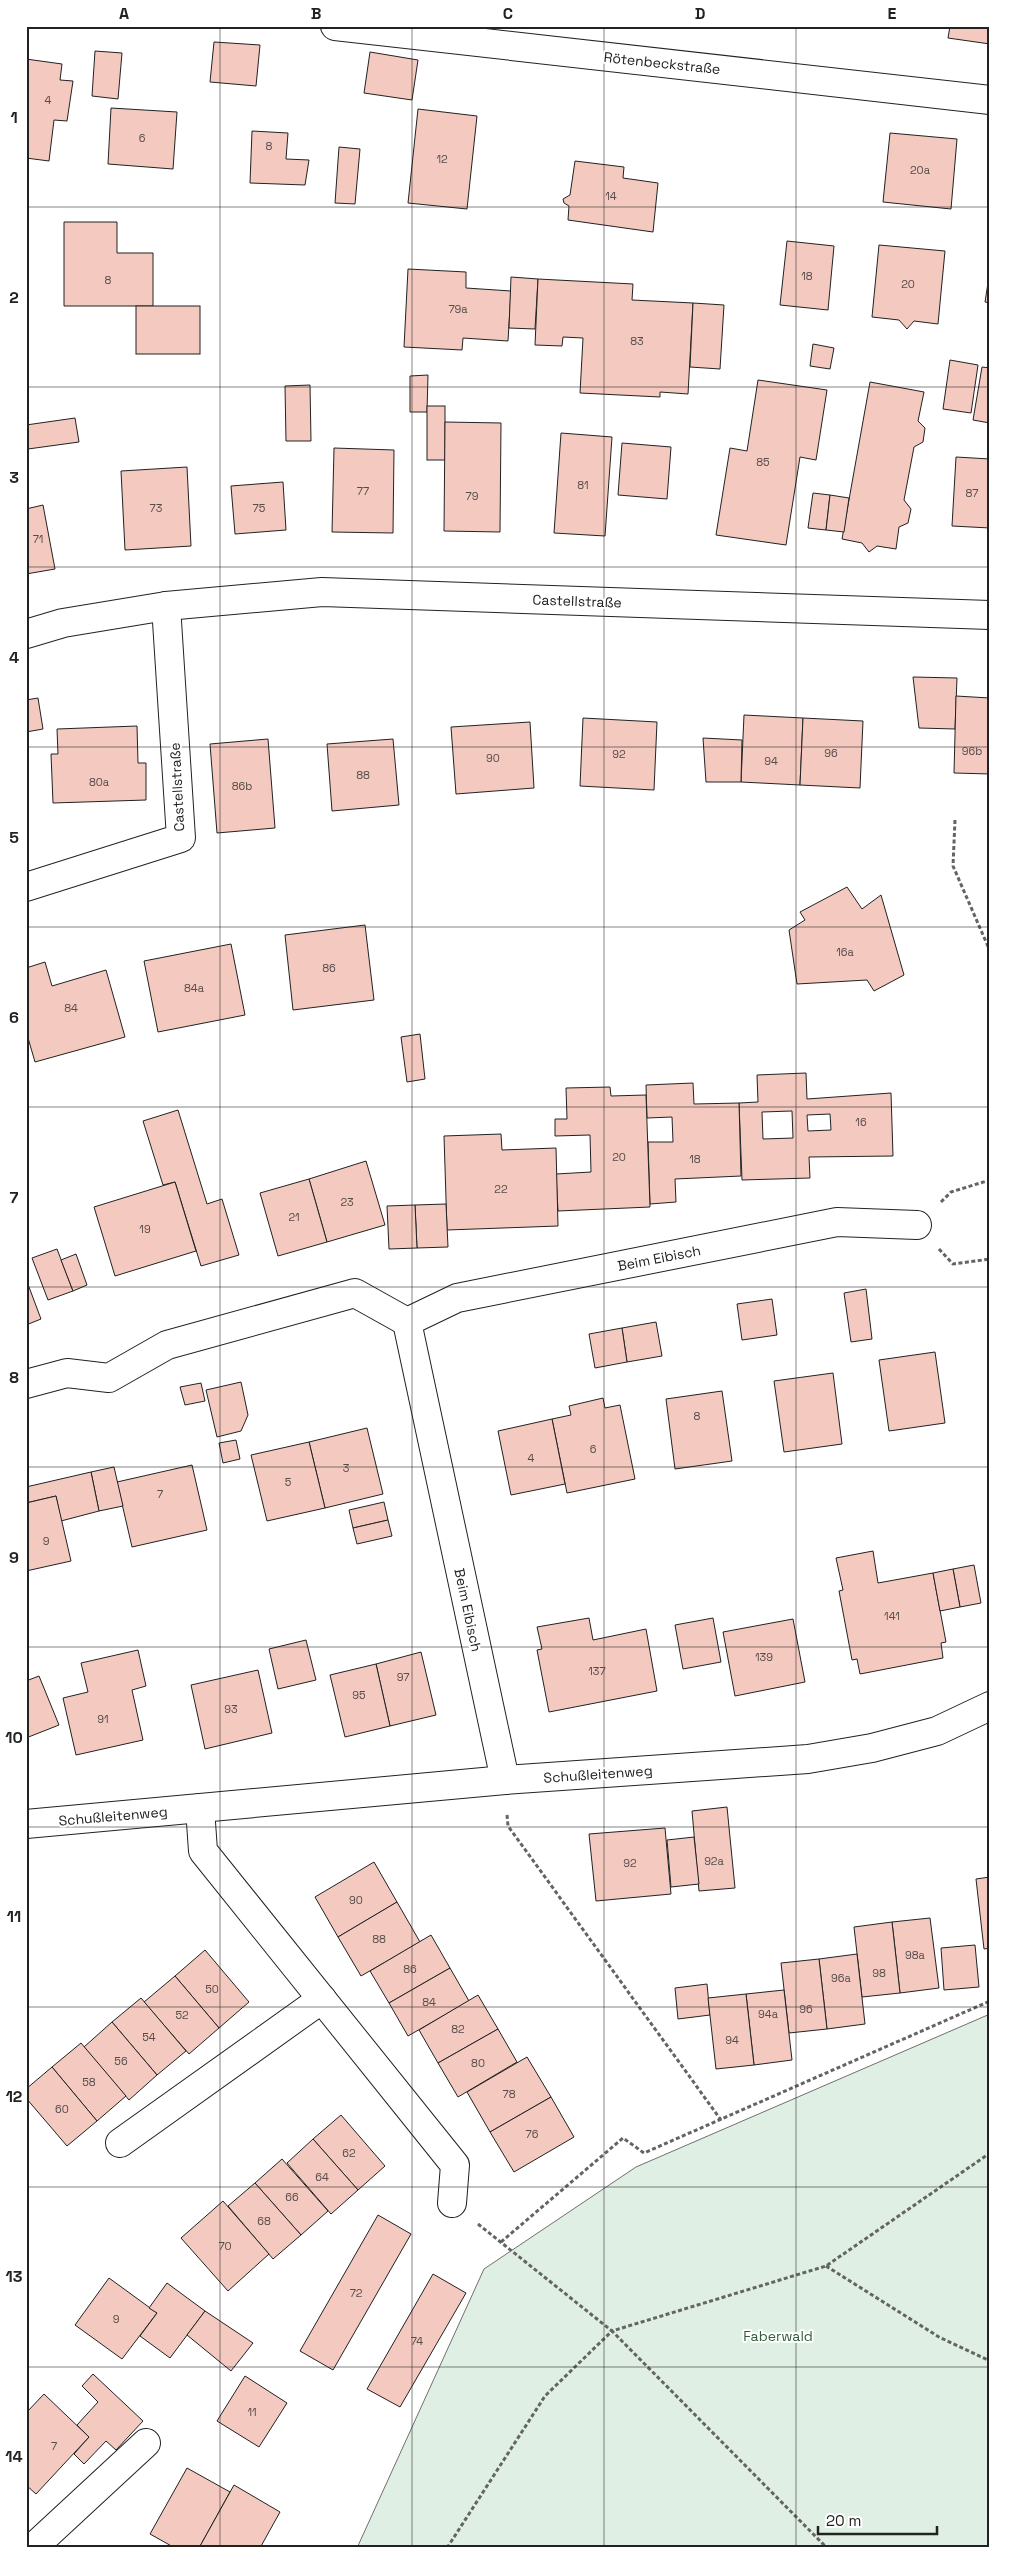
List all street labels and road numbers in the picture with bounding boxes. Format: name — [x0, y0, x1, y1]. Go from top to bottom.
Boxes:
street label: Rötenbeckstraße — [603, 48, 721, 78]
street label: Castellstraße — [532, 590, 622, 612]
street label: Castellstraße — [166, 742, 188, 832]
street label: Beim Eibisch — [616, 1241, 702, 1275]
street label: Beim Eibisch — [450, 1567, 486, 1653]
street label: Schußleitenweg — [543, 1761, 653, 1787]
street label: Schußleitenweg — [58, 1802, 168, 1830]

